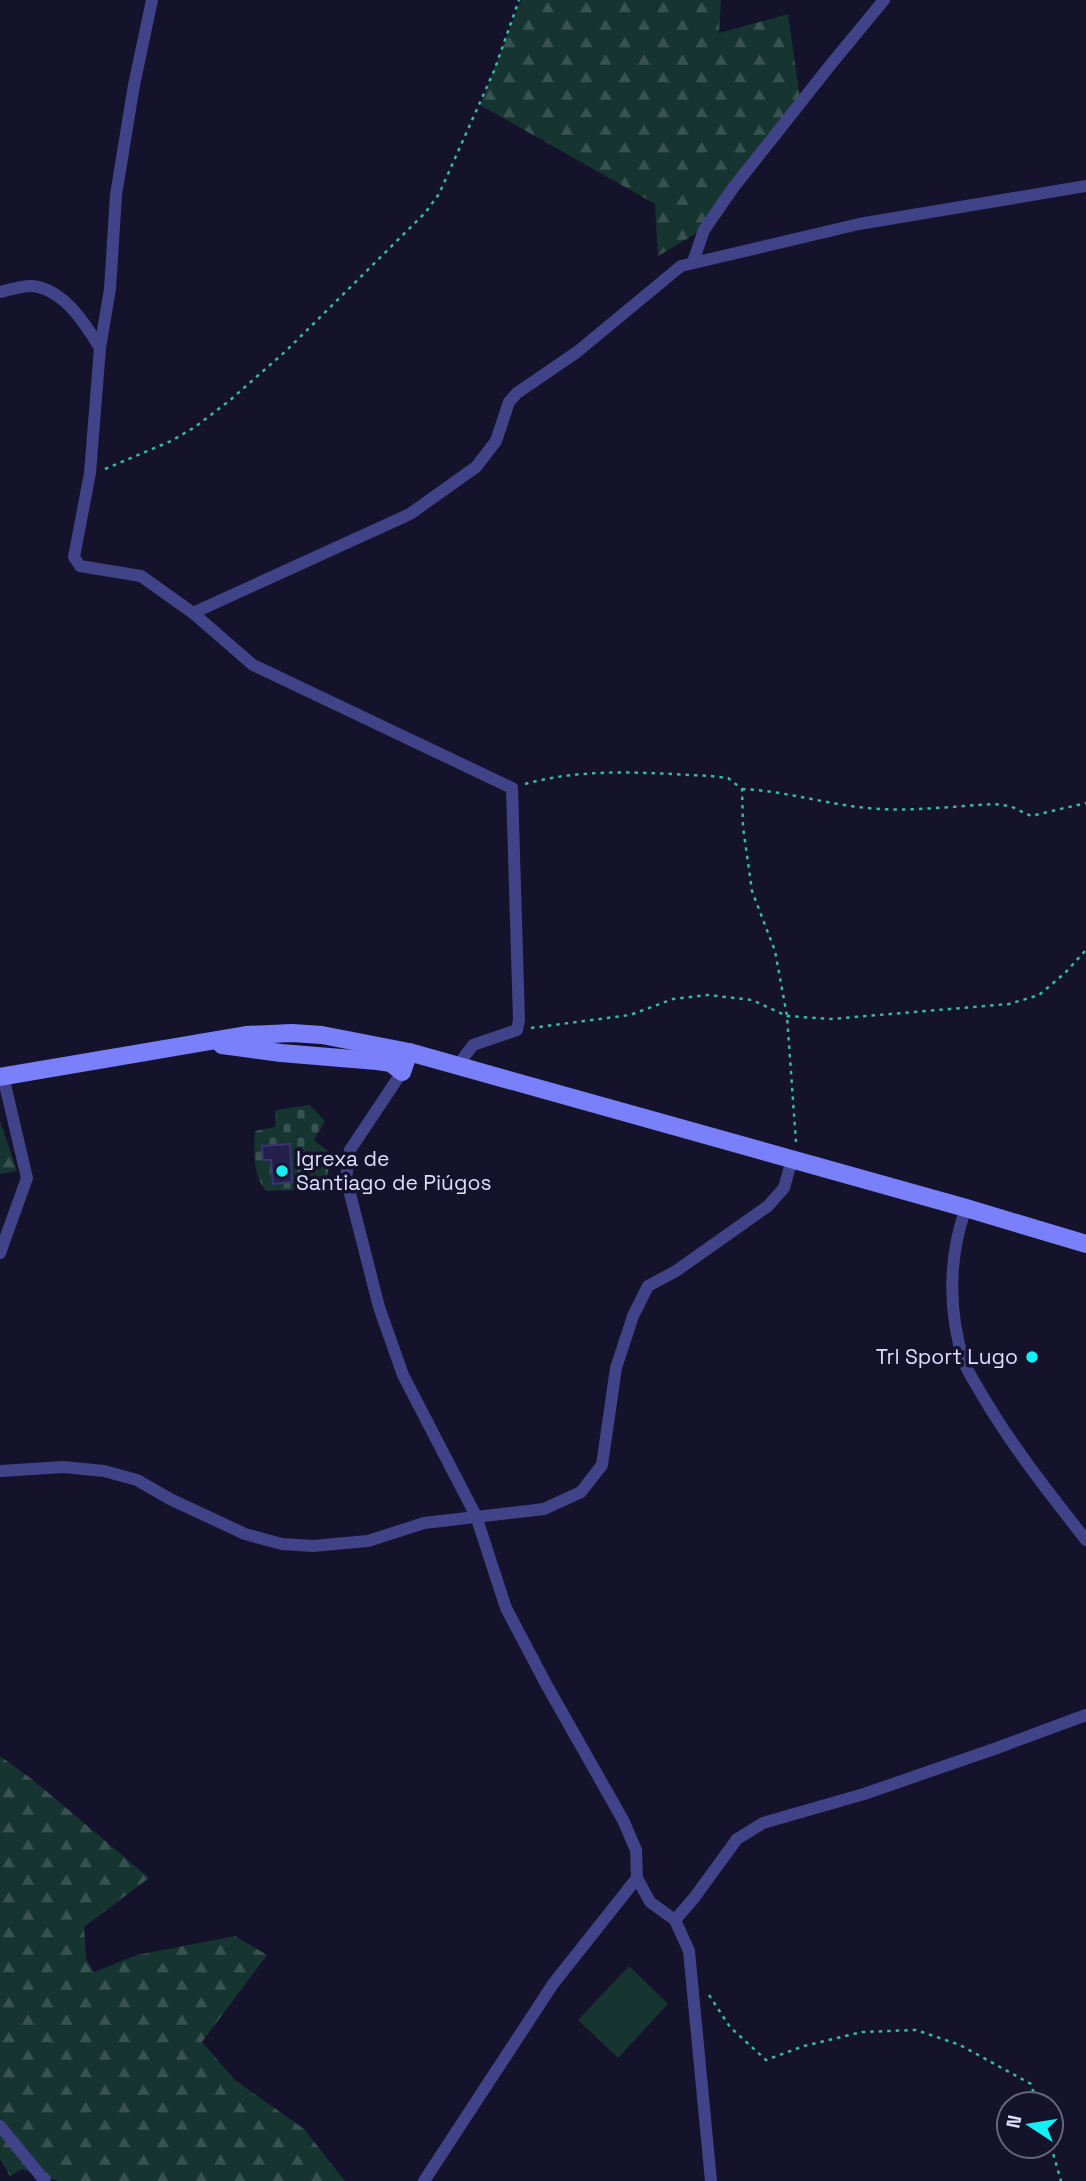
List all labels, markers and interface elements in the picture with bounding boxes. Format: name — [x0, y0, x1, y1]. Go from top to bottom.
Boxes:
place label: Igrexa de Santiago de Piúgos — [296, 1145, 491, 1196]
marker: Igrexa de Santiago de Piúgos — [274, 1163, 290, 1179]
place label: Trl Sport Lugo — [876, 1343, 1018, 1370]
marker: Trl Sport Lugo — [1024, 1349, 1040, 1365]
north arrow — [995, 2090, 1065, 2160]
text: N — [1000, 2113, 1027, 2130]

